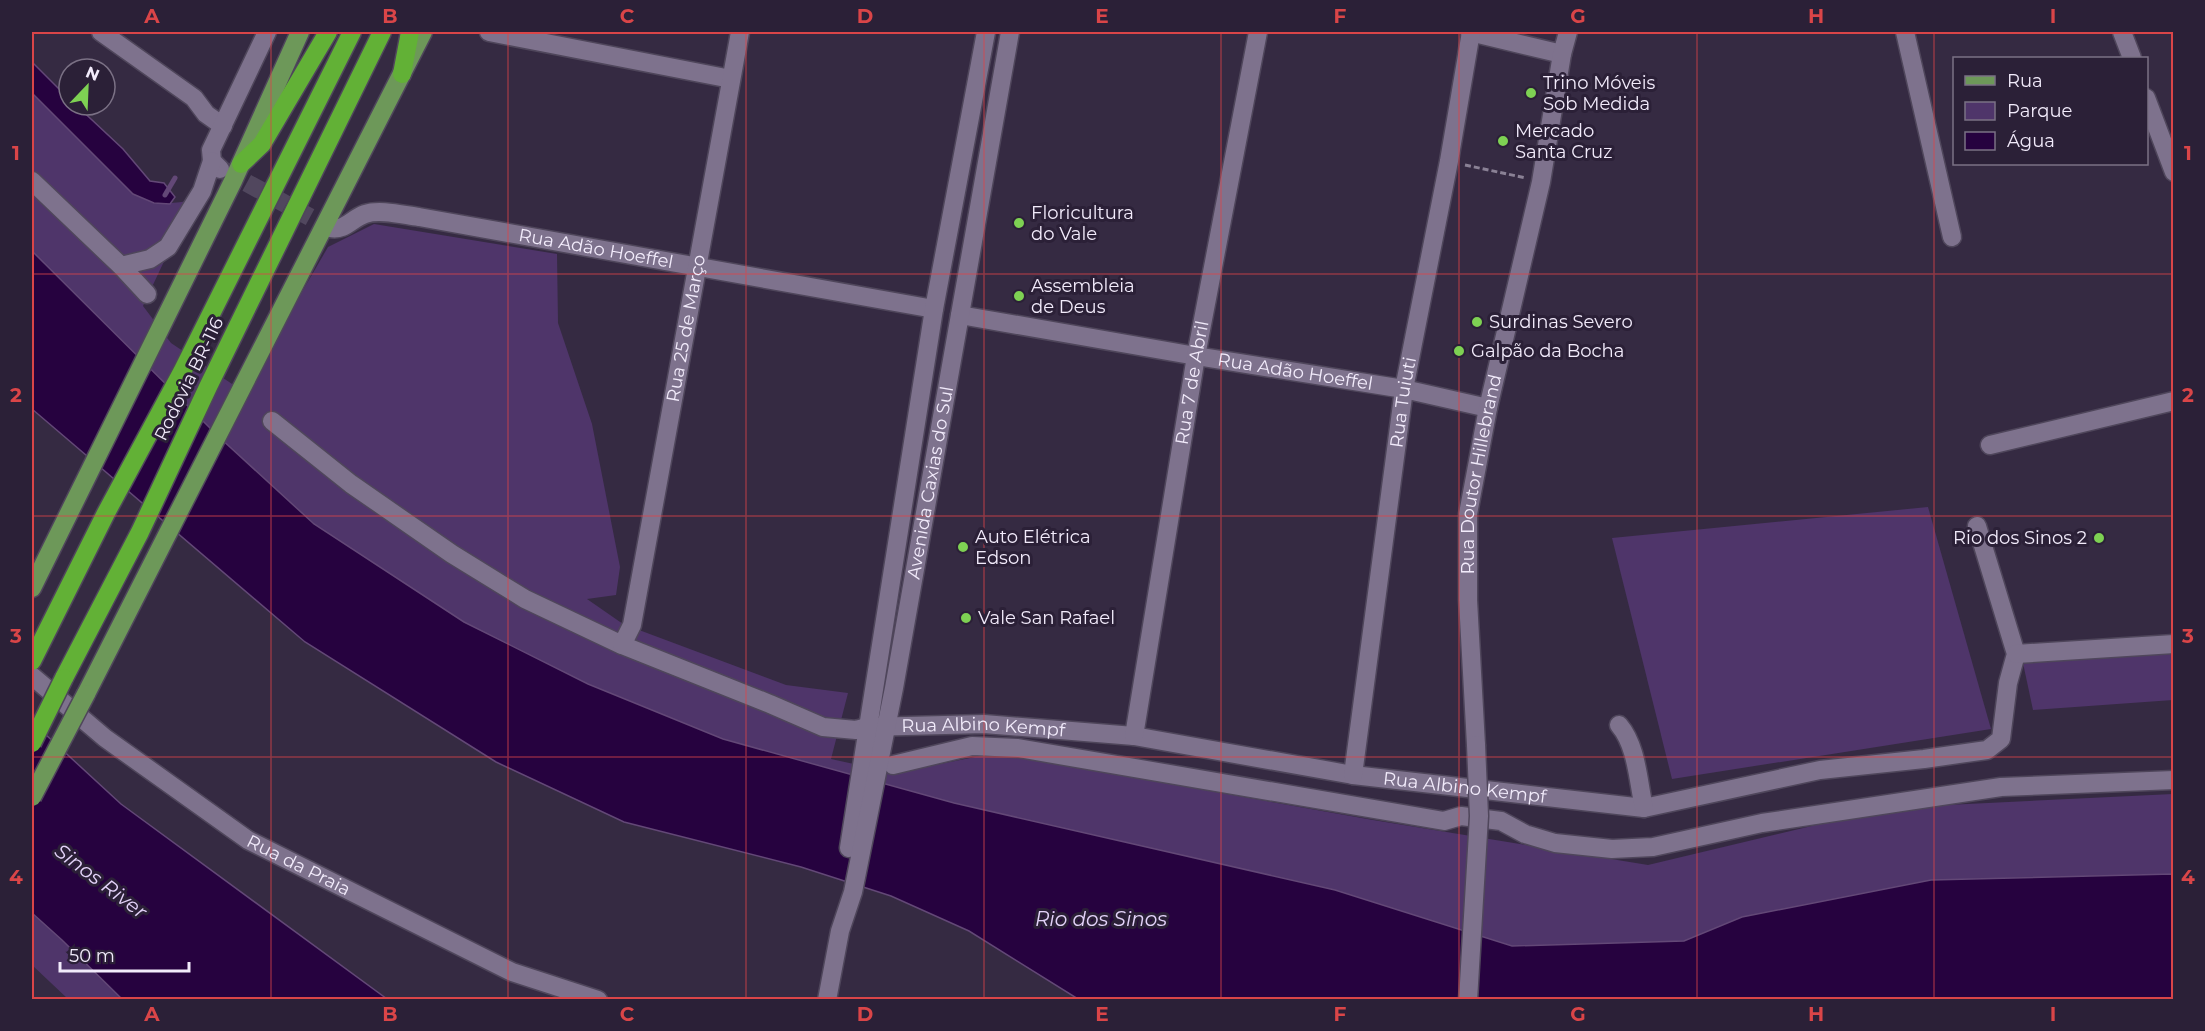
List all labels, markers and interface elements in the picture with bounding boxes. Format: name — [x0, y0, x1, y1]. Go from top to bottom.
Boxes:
text: A — [143, 4, 160, 28]
text: B — [382, 4, 398, 28]
text: C — [620, 4, 635, 28]
text: D — [857, 4, 873, 28]
text: E — [1095, 4, 1109, 28]
text: F — [1334, 4, 1347, 28]
text: G — [1570, 4, 1586, 28]
text: H — [1808, 4, 1824, 28]
text: I — [2050, 4, 2056, 28]
north arrow — [57, 57, 117, 117]
legend — [1953, 57, 2148, 165]
text: N — [83, 62, 102, 85]
text: Rua — [2007, 70, 2043, 92]
place label: Trino Móveis Sob Medida — [1543, 72, 1656, 115]
marker: Trino Móveis Sob Medida — [1524, 86, 1538, 100]
text: Parque — [2007, 100, 2073, 122]
place label: Mercado Santa Cruz — [1515, 120, 1612, 163]
text: Água — [2007, 130, 2055, 152]
marker: Mercado Santa Cruz — [1496, 134, 1510, 148]
text: 1 — [12, 141, 20, 165]
text: 1 — [2184, 141, 2192, 165]
place label: Floricultura do Vale — [1031, 202, 1134, 245]
marker: Floricultura do Vale — [1012, 216, 1026, 230]
street label: Rua Adão Hoeffel — [517, 224, 675, 273]
street label: Rua 25 de Março — [662, 253, 710, 404]
place label: Assembleia de Deus — [1031, 275, 1135, 318]
marker: Assembleia de Deus — [1012, 289, 1026, 303]
place label: Surdinas Severo — [1489, 311, 1633, 333]
street label: Rodovia BR-116 — [150, 314, 228, 444]
marker: Surdinas Severo — [1470, 315, 1484, 329]
street label: Rua 7 de Abril — [1171, 319, 1214, 446]
place label: Galpão da Bocha — [1471, 340, 1624, 362]
marker: Galpão da Bocha — [1452, 344, 1466, 358]
street label: Rua Adão Hoeffel — [1216, 349, 1374, 395]
street label: Rua Tuiuti — [1385, 355, 1421, 449]
street label: Rua Doutor Hillebrand — [1456, 372, 1507, 575]
text: 2 — [10, 383, 22, 407]
text: 2 — [2182, 383, 2194, 407]
street label: Avenida Caxias do Sul — [902, 384, 958, 581]
place label: Auto Elétrica Edson — [975, 526, 1091, 569]
place label: Rio dos Sinos 2 — [1953, 527, 2087, 549]
marker: Rio dos Sinos 2 — [2092, 531, 2106, 545]
marker: Auto Elétrica Edson — [956, 540, 970, 554]
place label: Vale San Rafael — [978, 607, 1115, 629]
marker: Vale San Rafael — [959, 611, 973, 625]
text: 3 — [9, 624, 22, 648]
text: 3 — [2181, 624, 2194, 648]
street label: Rua Albino Kempf — [901, 713, 1067, 742]
street label: Rua Albino Kempf — [1382, 767, 1548, 808]
street label: Rua da Praia — [243, 830, 354, 900]
water label: Sinos River — [50, 839, 153, 924]
text: 4 — [9, 865, 23, 889]
text: 4 — [2181, 865, 2195, 889]
water label: Rio dos Sinos — [1035, 907, 1167, 931]
scale bar — [60, 935, 189, 973]
text: 50 m — [69, 945, 115, 967]
text: A — [143, 1002, 160, 1026]
text: B — [382, 1002, 398, 1026]
text: C — [620, 1002, 635, 1026]
text: D — [857, 1002, 873, 1026]
text: E — [1095, 1002, 1109, 1026]
text: F — [1334, 1002, 1347, 1026]
text: G — [1570, 1002, 1586, 1026]
text: H — [1808, 1002, 1824, 1026]
text: I — [2050, 1002, 2056, 1026]

